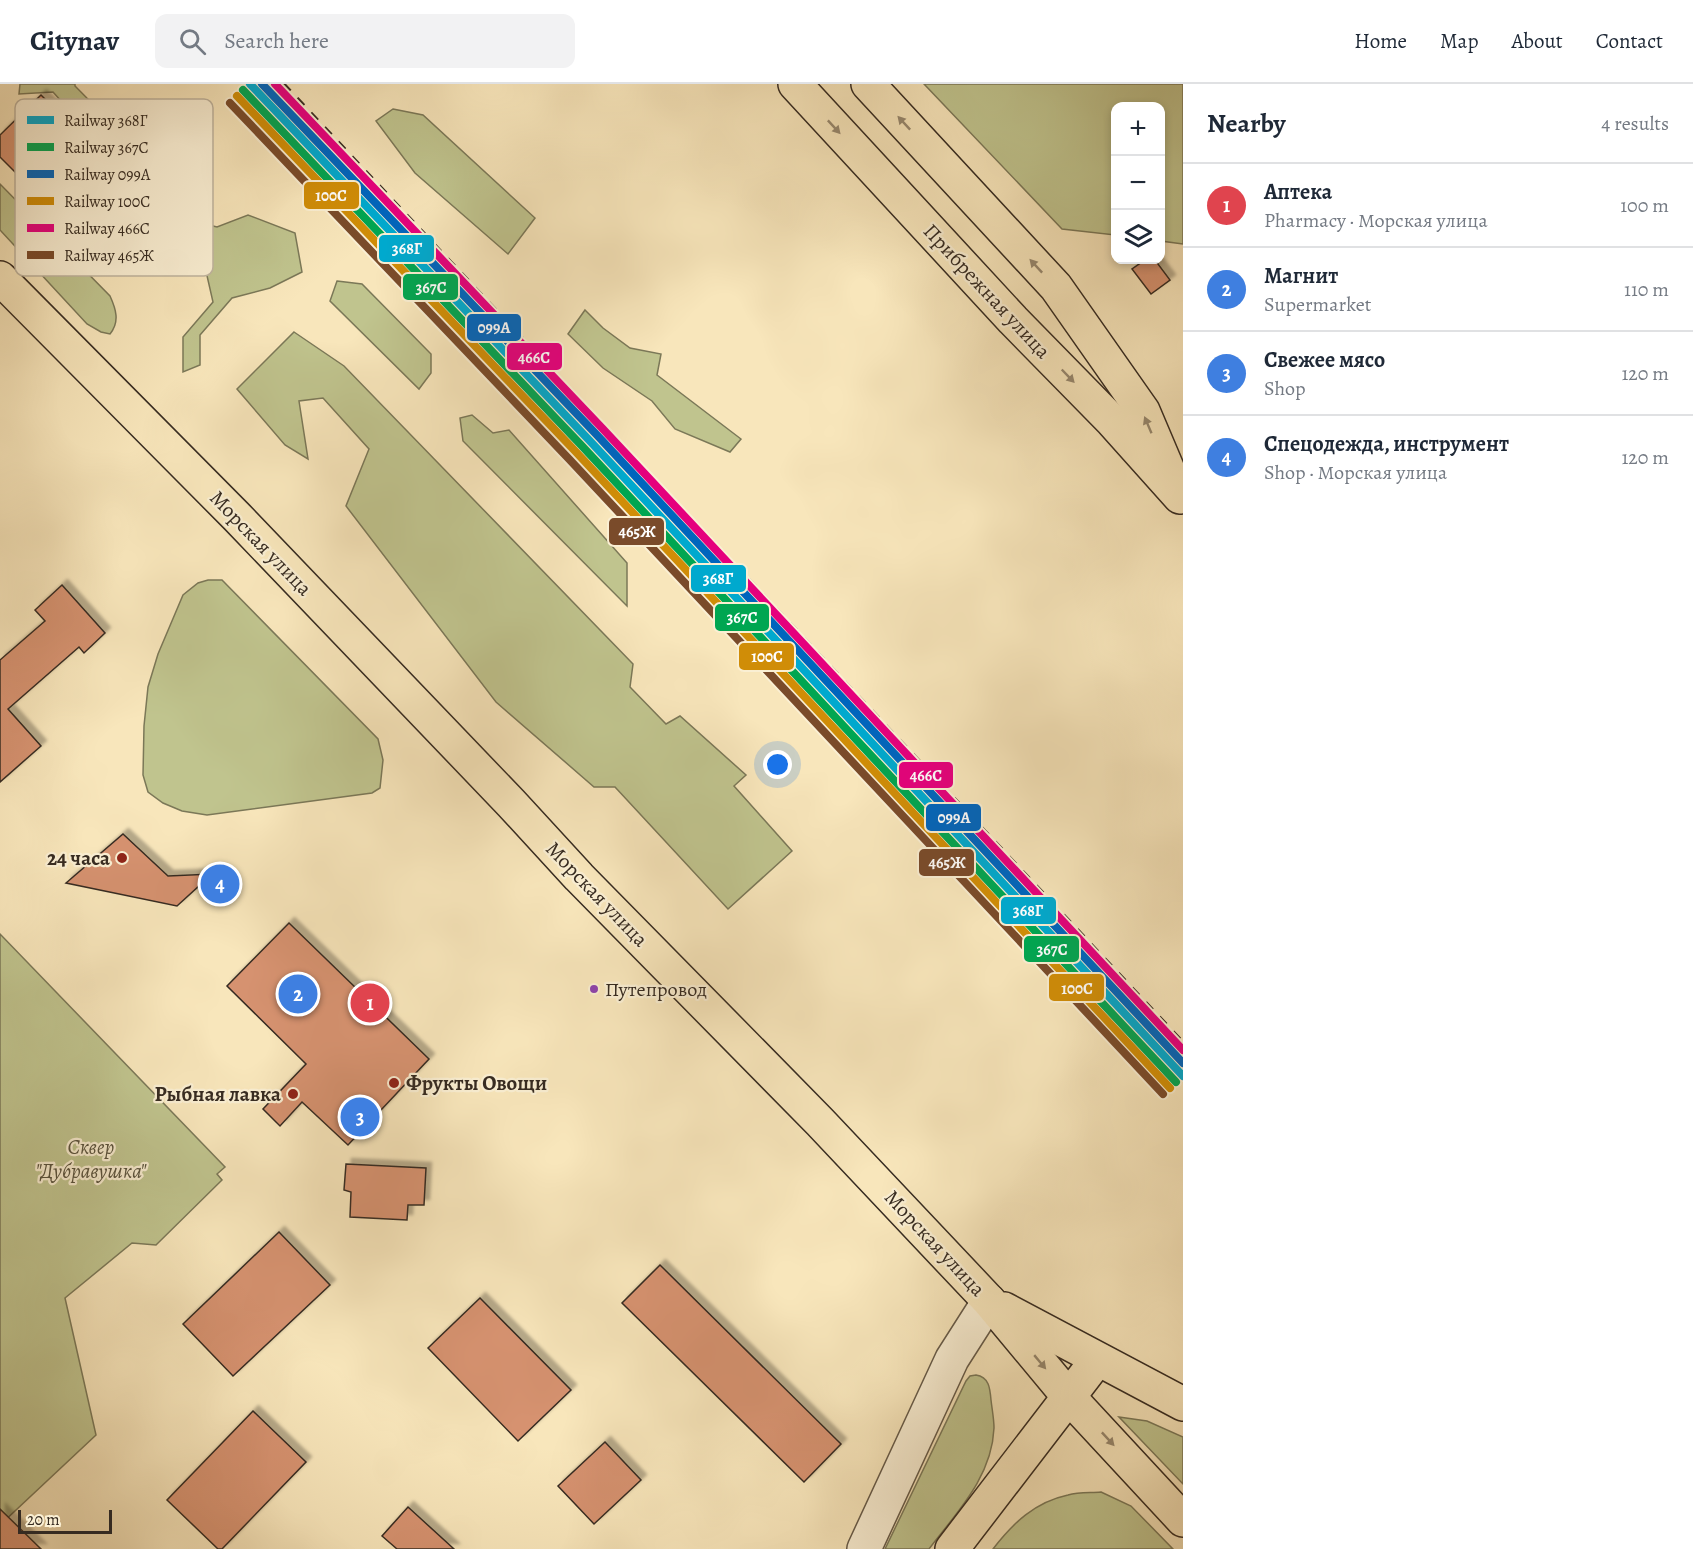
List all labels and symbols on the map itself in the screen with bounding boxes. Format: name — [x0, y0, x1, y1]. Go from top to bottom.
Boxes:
legend — [15, 99, 213, 276]
text: Railway 368Г — [64, 110, 148, 132]
one-way arrow — [897, 115, 911, 130]
one-way arrow — [827, 119, 840, 134]
text: Railway 367С — [64, 137, 149, 159]
text: Railway 099А — [64, 164, 151, 186]
line badge: 100C — [303, 181, 360, 210]
text: 100C — [315, 185, 347, 207]
text: Railway 100C — [64, 191, 150, 213]
street label: Прибрежная улица — [917, 217, 1057, 365]
text: Railway 466С — [64, 218, 150, 240]
line badge: 368Г — [378, 234, 435, 263]
text: 368Г — [392, 238, 423, 260]
text: Railway 465Ж — [64, 245, 154, 267]
one-way arrow — [1030, 259, 1044, 273]
line badge: 367С — [402, 273, 459, 301]
text: 367С — [415, 277, 447, 299]
line badge: 099А — [466, 313, 522, 342]
text: 099А — [478, 317, 511, 339]
line badge: 466С — [506, 342, 563, 371]
text: 466С — [518, 347, 550, 369]
one-way arrow — [1061, 369, 1075, 383]
one-way arrow — [1144, 416, 1153, 433]
street label: Морская улица — [204, 484, 319, 602]
line badge: 465Ж — [608, 517, 665, 546]
text: 465Ж — [618, 521, 656, 543]
line badge: 368Г — [690, 564, 747, 593]
text: 368Г — [703, 568, 734, 590]
line badge: 367С — [714, 603, 770, 632]
text: 367С — [726, 607, 758, 629]
line badge: 100C — [738, 642, 795, 671]
text: 100C — [751, 646, 783, 668]
your location — [763, 750, 792, 779]
line badge: 466С — [898, 761, 954, 789]
text: 466С — [910, 765, 942, 787]
line badge: 099А — [925, 803, 982, 832]
text: 099А — [938, 807, 971, 829]
street label: Морская улица — [540, 835, 655, 953]
place label: 24 часа — [47, 844, 110, 872]
line badge: 465Ж — [918, 848, 975, 877]
marker: 24 часа — [115, 851, 129, 865]
text: 465Ж — [928, 852, 966, 874]
pin: 4 — [200, 862, 240, 906]
line badge: 368Г — [1000, 896, 1057, 925]
text: 368Г — [1013, 900, 1044, 922]
line badge: 367С — [1023, 935, 1080, 963]
text: 367С — [1036, 939, 1068, 961]
pin: 2 — [278, 972, 318, 1016]
line badge: 100C — [1048, 973, 1105, 1002]
place label: Путепровод — [605, 976, 707, 1003]
text: 100C — [1061, 978, 1093, 1000]
pin: 1 — [350, 980, 389, 1026]
marker: Путепровод — [588, 983, 600, 995]
place label: Фрукты Овощи — [406, 1069, 547, 1097]
marker: Фрукты Овощи — [387, 1076, 401, 1090]
place label: Рыбная лавка — [154, 1080, 281, 1108]
marker: Рыбная лавка — [286, 1087, 300, 1101]
pin: 3 — [340, 1094, 380, 1140]
park label: Сквер "Дубравушка" — [36, 1133, 147, 1185]
street label: Морская улица — [878, 1184, 992, 1303]
one-way arrow — [1033, 1355, 1046, 1370]
one-way arrow — [1100, 1432, 1114, 1446]
scale bar — [18, 1507, 112, 1534]

